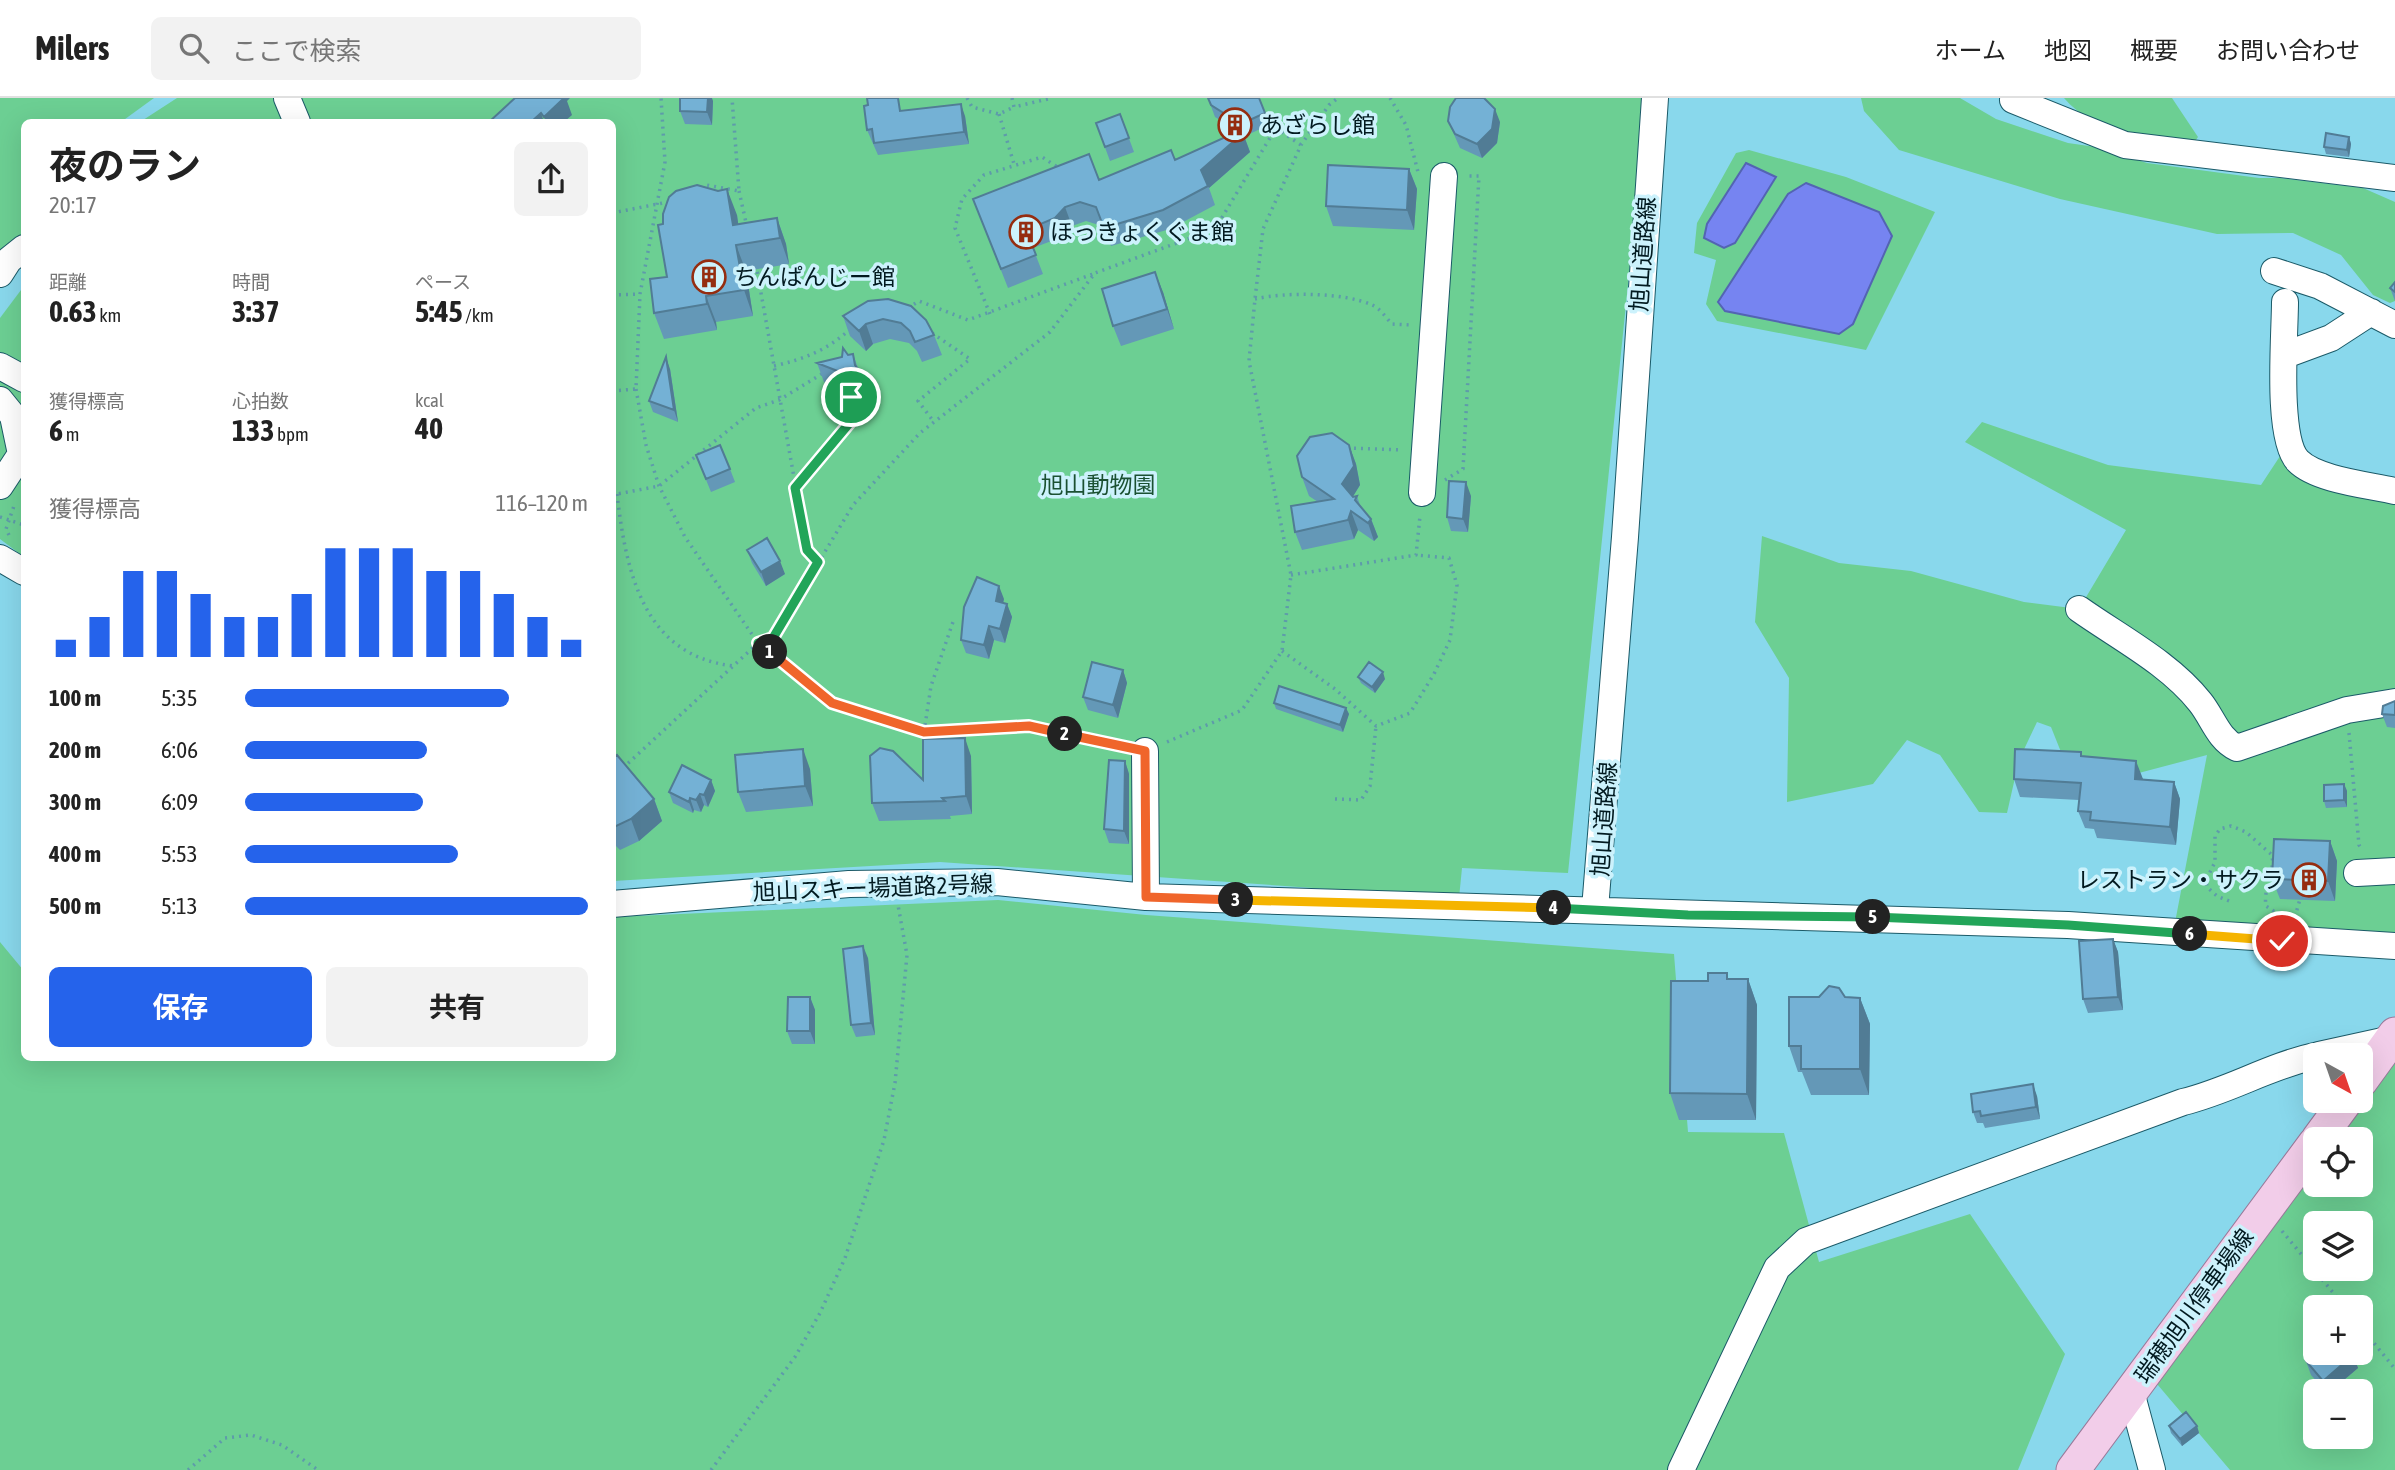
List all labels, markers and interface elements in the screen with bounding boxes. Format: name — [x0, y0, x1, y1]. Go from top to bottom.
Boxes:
search box — [151, 17, 641, 80]
text: Milers — [35, 29, 109, 67]
icon: search — [175, 29, 213, 67]
text: ここで検索 — [231, 36, 362, 66]
text: ホーム — [1935, 37, 2006, 64]
text: 地図 — [2044, 37, 2092, 64]
text: 概要 — [2130, 37, 2178, 64]
text: お問い合わせ — [2216, 37, 2360, 64]
building icon: あざらし館 — [1216, 106, 1254, 144]
place label: あざらし館 — [1260, 112, 1375, 138]
button: share — [514, 142, 588, 216]
text: 夜のラン — [49, 144, 201, 187]
text: 20:17 — [49, 192, 97, 218]
street label: 旭山道路線 — [1626, 196, 1660, 312]
building icon: ほっきょくぐま館 — [1007, 213, 1045, 251]
place label: ほっきょくぐま館 — [1050, 219, 1234, 245]
building icon: ちんぱんじー館 — [690, 258, 728, 296]
place label: ちんぱんじー館 — [734, 264, 895, 290]
text: 距離 — [49, 271, 87, 293]
text: 時間 — [232, 271, 270, 293]
text: ペース — [415, 271, 471, 293]
text: 0.63 — [49, 294, 97, 328]
text: 3:37 — [232, 294, 280, 328]
text: 5:45 — [415, 294, 463, 328]
text: km — [97, 304, 121, 326]
text: /km — [463, 304, 494, 326]
pin — [821, 367, 881, 427]
icon: arrive — [832, 378, 870, 416]
text: kcal — [415, 389, 444, 411]
text: 獲得標高 — [49, 390, 125, 412]
text: 心拍数 — [232, 390, 289, 412]
text: 40 — [415, 411, 443, 445]
text: 6 — [49, 413, 63, 447]
text: 133 — [232, 413, 274, 447]
text: m — [63, 423, 79, 445]
text: bpm — [274, 423, 309, 445]
park label: 旭山動物園 — [1041, 472, 1156, 498]
text: 116–120 m — [495, 490, 588, 516]
text: 獲得標高 — [49, 496, 141, 522]
pin: 1 — [752, 634, 788, 670]
text: 1 — [765, 640, 774, 662]
text: 100 m — [49, 685, 101, 711]
text: 5:35 — [161, 685, 198, 711]
pin: 2 — [1048, 716, 1082, 752]
text: 2 — [1060, 722, 1069, 744]
text: 200 m — [49, 737, 101, 763]
text: 6:06 — [161, 737, 198, 763]
street label: 旭山道路線 — [1587, 761, 1621, 877]
text: 300 m — [49, 789, 101, 815]
text: 6:09 — [161, 789, 198, 815]
text: 400 m — [49, 841, 101, 867]
text: 5:53 — [161, 841, 198, 867]
building icon: レストラン・サクラ — [2290, 861, 2328, 899]
place label: レストラン・サクラ — [2077, 867, 2284, 893]
street label: 旭山スキー場道路2号線 — [752, 871, 994, 905]
pin: 3 — [1218, 882, 1254, 918]
text: 3 — [1231, 888, 1240, 910]
pin: 4 — [1536, 890, 1572, 926]
text: 500 m — [49, 893, 101, 919]
text: 5:13 — [161, 893, 198, 919]
text: 4 — [1549, 896, 1558, 918]
pin: 5 — [1856, 900, 1890, 934]
text: 5 — [1868, 905, 1877, 927]
pin — [2252, 911, 2312, 971]
pin: 6 — [2172, 916, 2208, 952]
text: 6 — [2185, 922, 2194, 944]
icon: check — [2263, 922, 2301, 960]
button: 保存 — [49, 967, 312, 1047]
button: 共有 — [326, 967, 588, 1047]
north arrow — [2303, 1043, 2373, 1113]
map controls — [2303, 1043, 2373, 1449]
button: locate — [2303, 1127, 2373, 1197]
button: layers — [2303, 1211, 2373, 1281]
street label: 瑞穂旭川停車場線 — [2129, 1224, 2259, 1388]
button: + — [2303, 1295, 2373, 1365]
button: − — [2303, 1379, 2373, 1449]

